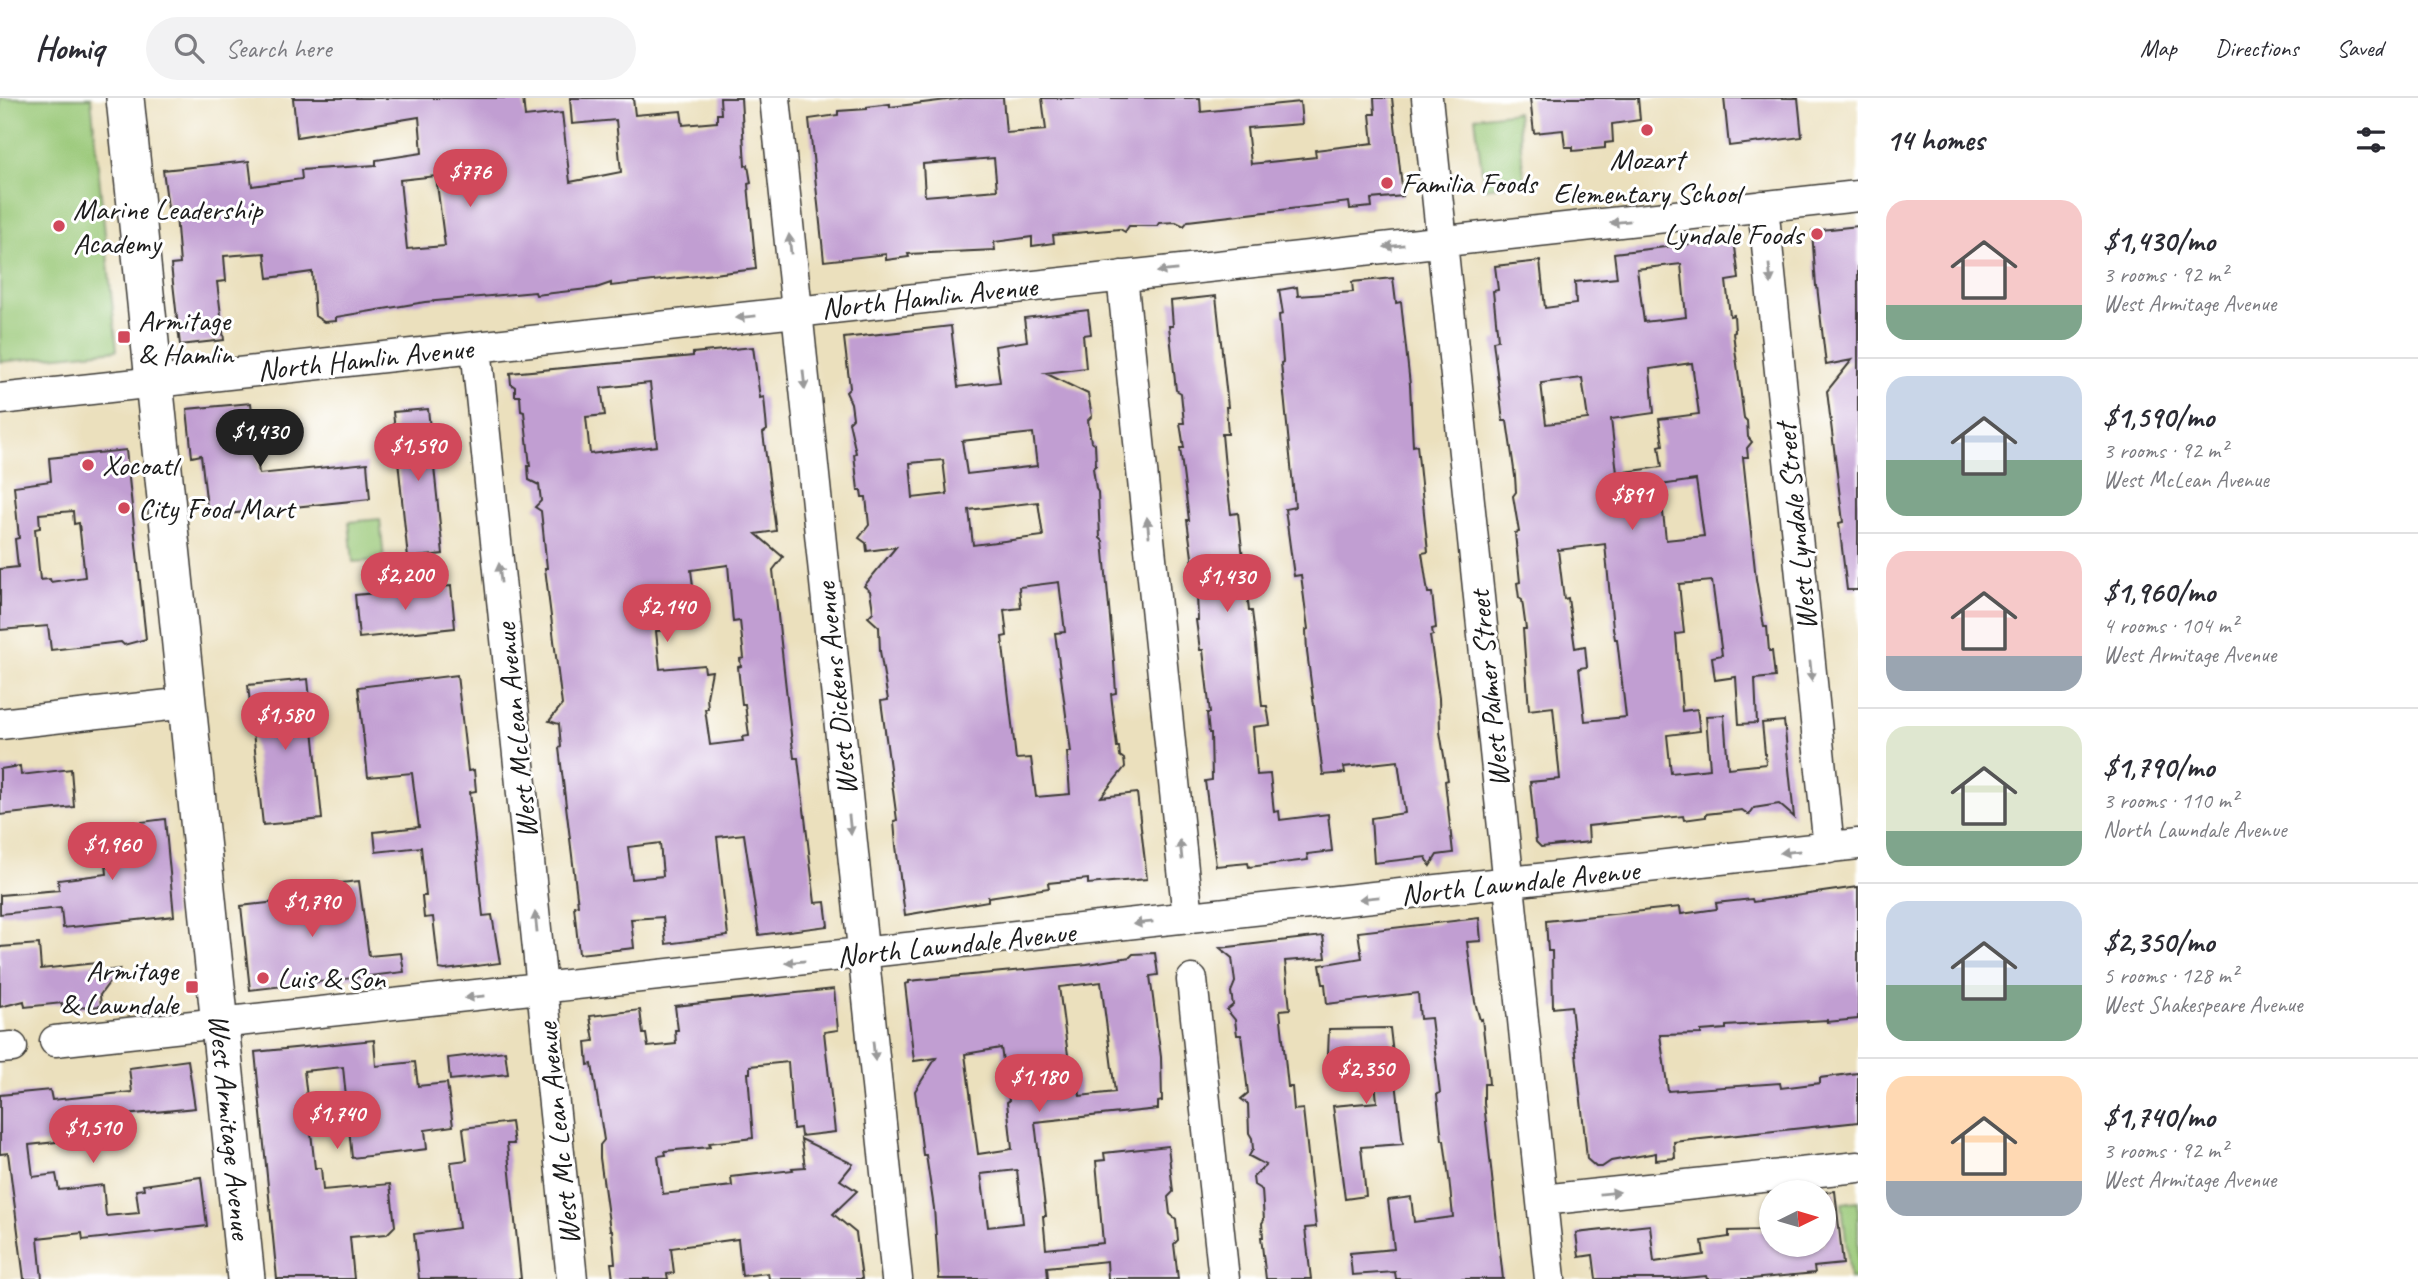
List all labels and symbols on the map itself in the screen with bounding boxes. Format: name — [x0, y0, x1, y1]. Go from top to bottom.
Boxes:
marker: Mozart Elementary School — [1639, 122, 1655, 138]
place label: Mozart Elementary School — [1553, 140, 1746, 212]
pin: $776 — [429, 150, 511, 209]
place label: Familia Foods — [1401, 164, 1539, 202]
marker: Familia Foods — [1379, 175, 1395, 191]
place label: Marine Leadership Academy — [73, 190, 264, 262]
place label: Lyndale Foods — [1664, 215, 1806, 253]
one-way arrow — [1609, 216, 1631, 227]
marker: Marine Leadership Academy — [51, 218, 67, 234]
marker: Lyndale Foods — [1809, 226, 1825, 242]
one-way arrow — [785, 233, 796, 255]
one-way arrow — [1382, 241, 1404, 252]
one-way arrow — [1765, 263, 1776, 285]
one-way arrow — [1156, 266, 1178, 277]
street label: North Hamlin Avenue — [819, 267, 1041, 327]
place label: Armitage & Hamlin — [138, 301, 235, 373]
one-way arrow — [735, 312, 757, 323]
marker: Armitage & Hamlin — [116, 329, 132, 345]
street label: North Hamlin Avenue — [255, 329, 477, 389]
one-way arrow — [799, 369, 810, 391]
pin: $1,430 — [203, 410, 317, 469]
street label: West Lyndale Street — [1766, 418, 1826, 632]
pin: $1,590 — [361, 424, 475, 483]
place label: Xocoatl — [102, 446, 181, 484]
marker: Xocoatl — [80, 457, 96, 473]
pin: $891 — [1591, 472, 1673, 532]
place label: City Food Mart — [138, 489, 297, 527]
marker: City Food Mart — [116, 500, 132, 516]
one-way arrow — [1142, 516, 1153, 538]
pin: $2,200 — [348, 552, 462, 612]
pin: $1,430 — [1170, 554, 1284, 614]
one-way arrow — [494, 562, 505, 584]
street label: West Dickens Avenue — [806, 578, 866, 797]
pin: $2,140 — [610, 584, 724, 644]
street label: West Palmer Street — [1459, 586, 1518, 789]
street label: West McLean Avenue — [486, 619, 546, 841]
one-way arrow — [1806, 660, 1817, 682]
pin: $1,580 — [228, 692, 342, 752]
one-way arrow — [845, 814, 856, 836]
pin: $1,960 — [55, 822, 169, 882]
one-way arrow — [1175, 839, 1186, 861]
one-way arrow — [1779, 847, 1801, 858]
street label: North Lawndale Avenue — [1399, 850, 1643, 913]
pin: $1,790 — [255, 880, 369, 939]
one-way arrow — [1358, 893, 1380, 904]
one-way arrow — [530, 910, 541, 932]
street label: North Lawndale Avenue — [835, 912, 1079, 975]
one-way arrow — [1132, 918, 1154, 929]
place label: Armitage & Lawndale — [61, 951, 180, 1023]
one-way arrow — [784, 956, 806, 967]
place label: Luis & Son — [277, 959, 387, 997]
marker: Luis & Son — [255, 970, 271, 986]
marker: Armitage & Lawndale — [184, 979, 200, 995]
one-way arrow — [464, 991, 486, 1002]
street label: West Armitage Avenue — [200, 1012, 261, 1243]
street label: West Mc Lean Avenue — [527, 1019, 589, 1247]
one-way arrow — [868, 1041, 879, 1063]
pin: $2,350 — [1309, 1046, 1423, 1106]
pin: $1,180 — [982, 1054, 1096, 1114]
pin: $1,740 — [280, 1091, 394, 1151]
pin: $1,510 — [36, 1105, 150, 1165]
north arrow — [1759, 1180, 1836, 1256]
one-way arrow — [1599, 1187, 1621, 1198]

